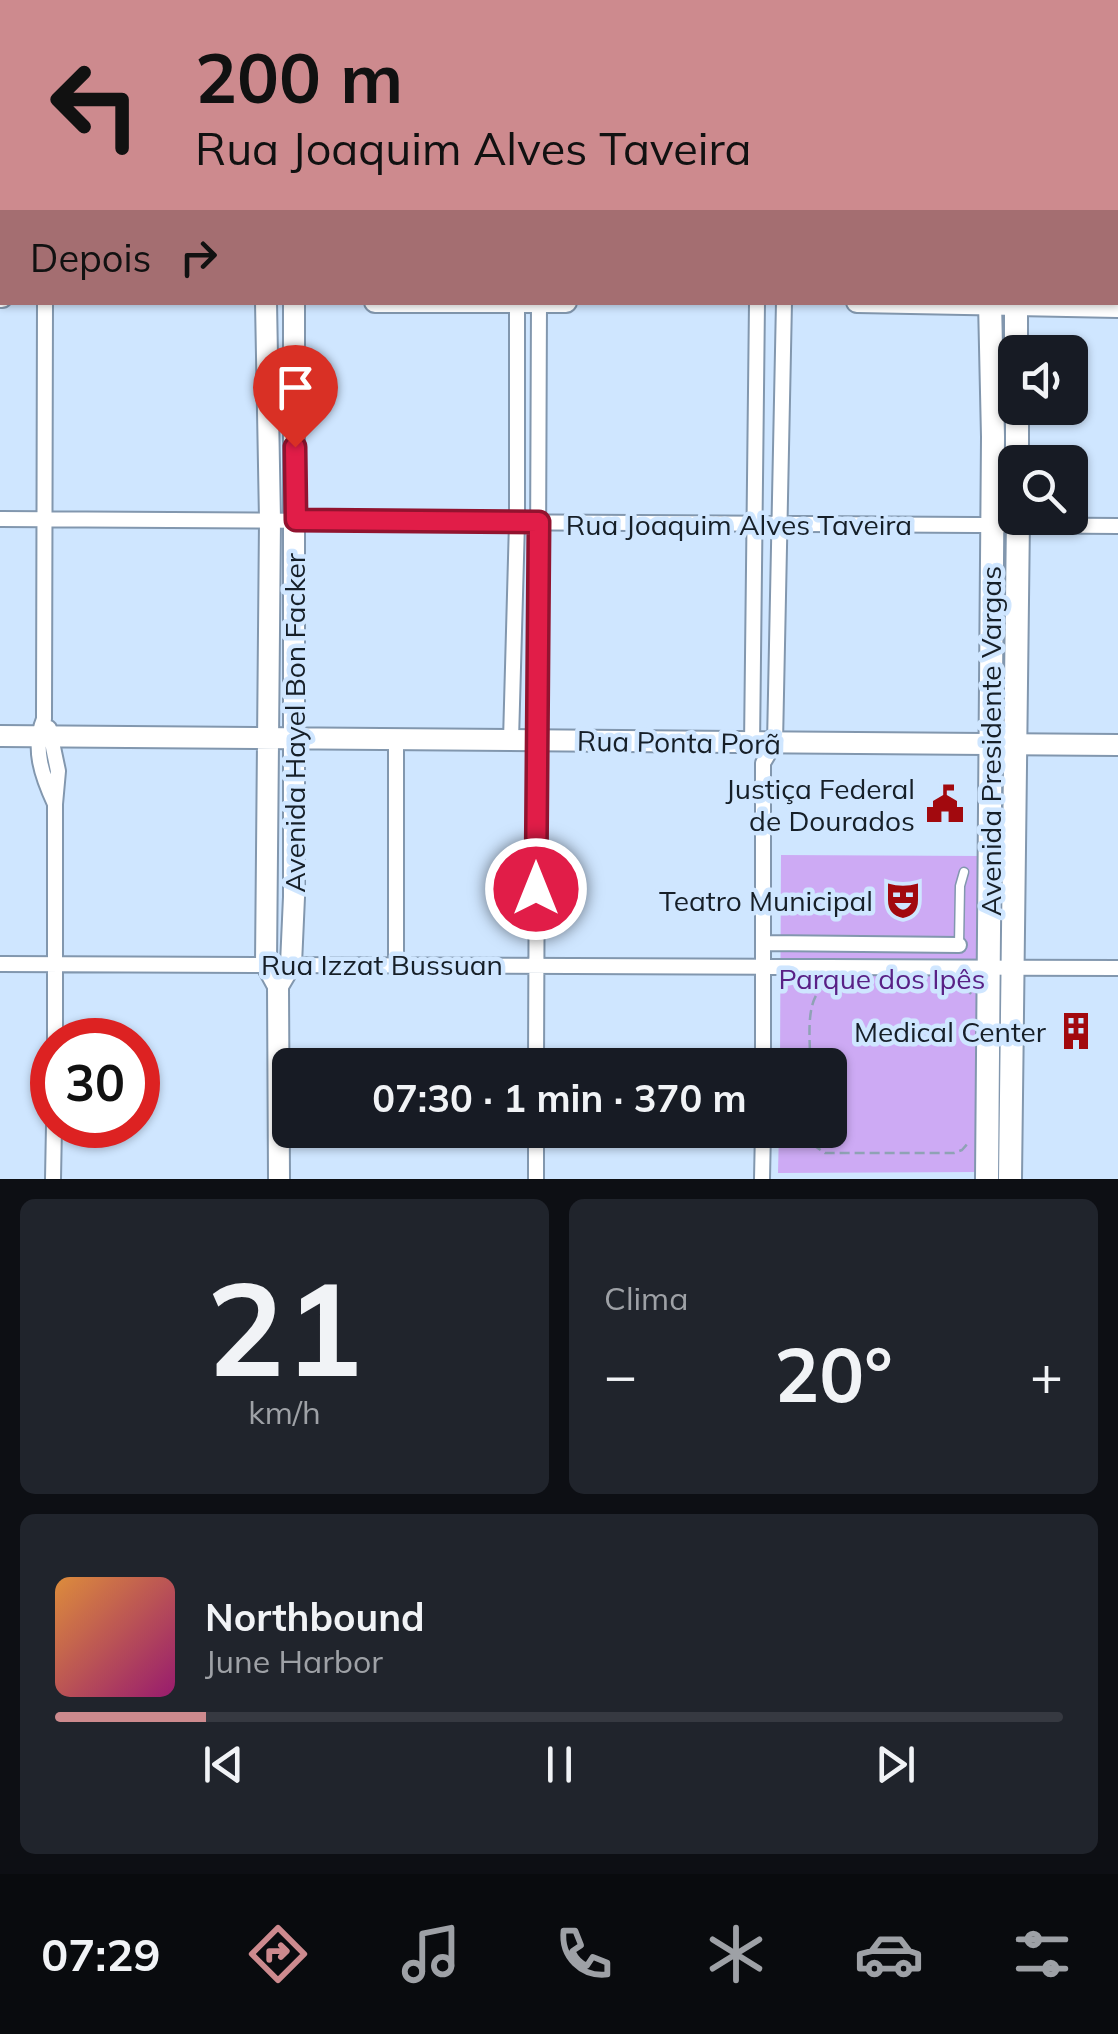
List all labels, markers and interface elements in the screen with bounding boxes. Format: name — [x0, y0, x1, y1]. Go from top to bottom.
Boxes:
text: 200 m — [195, 33, 403, 121]
icon: left — [30, 40, 160, 170]
text: Rua Joaquim Alves Taveira — [195, 120, 752, 176]
icon: right — [171, 230, 226, 285]
text: Depois — [30, 234, 151, 282]
map controls — [998, 335, 1088, 535]
button: sound — [998, 335, 1088, 425]
pin — [253, 345, 338, 448]
icon: arrive — [268, 360, 323, 415]
button: search — [998, 445, 1088, 535]
street label: Rua Joaquim Alves Taveira — [566, 507, 912, 542]
street label: Avenida Hayel Bon Facker — [277, 552, 312, 893]
street label: Avenida Presidente Vargas — [973, 566, 1008, 916]
street label: Rua Ponta Porã — [577, 723, 781, 761]
place label: Justiça Federal de Dourados — [726, 771, 915, 838]
public building icon: Justiça Federal de Dourados — [924, 783, 966, 825]
position arrow — [484, 837, 588, 941]
theatre icon: Teatro Municipal — [882, 879, 924, 921]
place label: Teatro Municipal — [659, 883, 873, 918]
street label: Rua Izzat Bussuan — [261, 947, 503, 982]
park label: Parque dos Ipês — [779, 961, 986, 996]
building icon: Medical Center — [1055, 1010, 1097, 1052]
place label: Medical Center — [854, 1014, 1047, 1049]
speed limit sign: 30 — [30, 1018, 160, 1148]
text: 07:30 · 1 min · 370 m — [372, 1074, 747, 1122]
text: 21 — [206, 1245, 363, 1409]
text: Clima — [604, 1278, 688, 1318]
text: 20° — [774, 1327, 893, 1421]
text: − — [604, 1340, 637, 1409]
text: + — [1030, 1340, 1063, 1409]
text: km/h — [248, 1392, 321, 1432]
text: Northbound — [205, 1593, 425, 1641]
text: June Harbor — [205, 1641, 383, 1681]
icon: previous — [196, 1737, 251, 1792]
icon: pause — [532, 1737, 587, 1792]
icon: next — [868, 1737, 923, 1792]
icon: directions — [243, 1919, 313, 1989]
icon: music — [396, 1919, 466, 1989]
icon: phone — [549, 1919, 619, 1989]
icon: climate — [701, 1919, 771, 1989]
icon: car — [854, 1919, 924, 1989]
icon: filters — [1007, 1919, 1077, 1989]
text: 07:29 — [41, 1926, 161, 1982]

